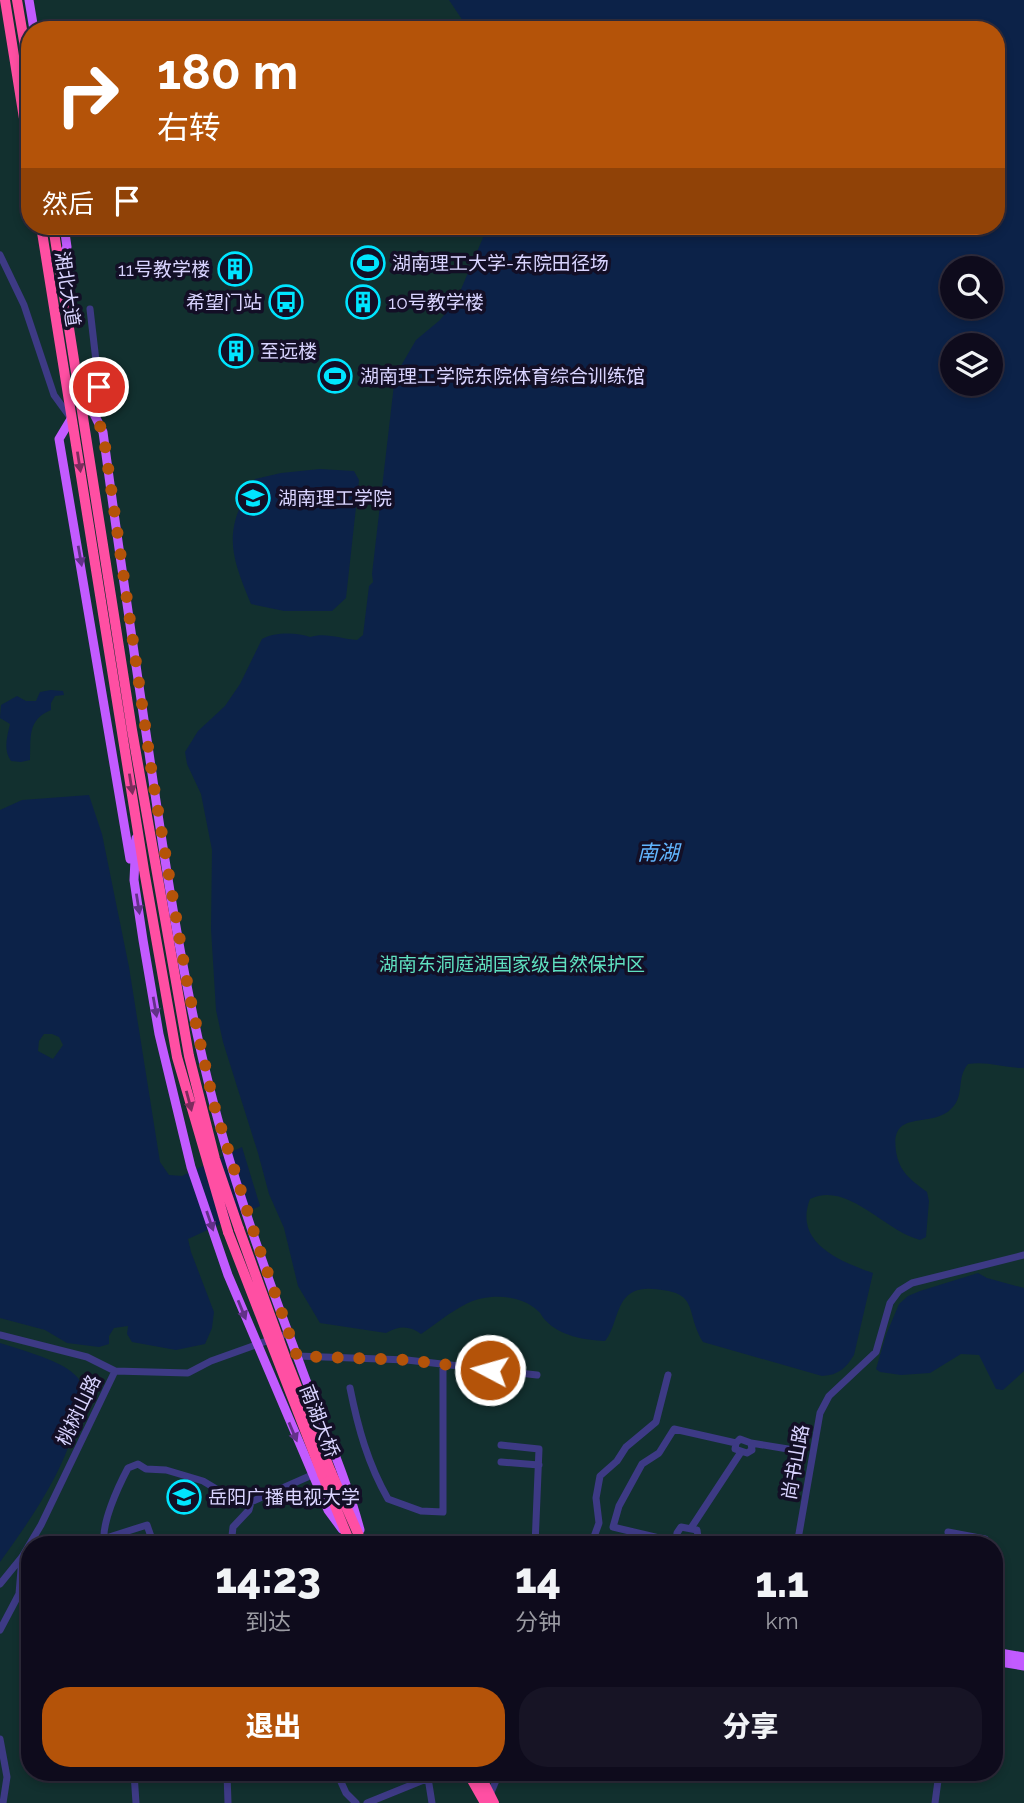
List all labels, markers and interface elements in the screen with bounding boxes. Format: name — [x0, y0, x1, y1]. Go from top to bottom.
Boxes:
text: 180 m — [157, 43, 298, 100]
icon: right — [42, 49, 133, 140]
text: 右转 — [157, 109, 221, 146]
icon: arrive — [108, 182, 146, 220]
text: 然后 — [42, 189, 94, 219]
sports icon: 湖南理工大学-东院田径场 — [349, 244, 387, 282]
street label: 湘北大道 — [51, 250, 85, 328]
building icon: 11号教学楼 — [216, 250, 254, 288]
place label: 湖南理工大学-东院田径场 — [392, 252, 609, 274]
map controls — [940, 256, 1003, 396]
button: search — [940, 256, 1003, 319]
place label: 11号教学楼 — [118, 258, 210, 280]
bus stop icon: 希望门站 — [267, 283, 305, 321]
building icon: 10号教学楼 — [344, 283, 382, 321]
place label: 希望门站 — [186, 291, 262, 313]
place label: 10号教学楼 — [388, 291, 484, 313]
building icon: 至远楼 — [217, 332, 255, 370]
button: layers — [940, 333, 1003, 396]
place label: 至远楼 — [260, 340, 317, 362]
pin — [69, 357, 129, 417]
sports icon: 湖南理工学院东院体育综合训练馆 — [316, 357, 354, 395]
place label: 湖南理工学院东院体育综合训练馆 — [360, 365, 645, 387]
icon: arrive — [80, 368, 118, 406]
one-way arrow — [74, 451, 85, 473]
school or university icon: 湖南理工学院 — [234, 479, 272, 517]
place label: 湖南理工学院 — [278, 487, 392, 509]
one-way arrow — [74, 545, 85, 567]
one-way arrow — [126, 773, 137, 795]
water label: 南湖 — [637, 840, 682, 865]
one-way arrow — [133, 893, 144, 915]
park label: 湖南东洞庭湖国家级自然保护区 — [379, 953, 645, 975]
one-way arrow — [150, 996, 161, 1018]
one-way arrow — [184, 1090, 195, 1112]
one-way arrow — [205, 1211, 215, 1232]
one-way arrow — [237, 1300, 248, 1321]
position arrow — [453, 1333, 527, 1407]
street label: 桃树山路 — [51, 1371, 105, 1449]
street label: 南湖大桥 — [296, 1382, 344, 1460]
one-way arrow — [287, 1422, 299, 1442]
street label: 尚书山路 — [778, 1423, 812, 1501]
school or university icon: 岳阳广播电视大学 — [165, 1478, 203, 1516]
place label: 岳阳广播电视大学 — [208, 1486, 360, 1508]
text: 14:23 — [215, 1554, 321, 1603]
text: 14 — [515, 1554, 561, 1603]
text: 1.1 — [755, 1558, 809, 1607]
text: km — [765, 1607, 799, 1634]
text: 到达 — [245, 1608, 291, 1635]
text: 分钟 — [515, 1608, 561, 1635]
button: 退出 — [42, 1687, 505, 1767]
button: 分享 — [519, 1687, 982, 1767]

